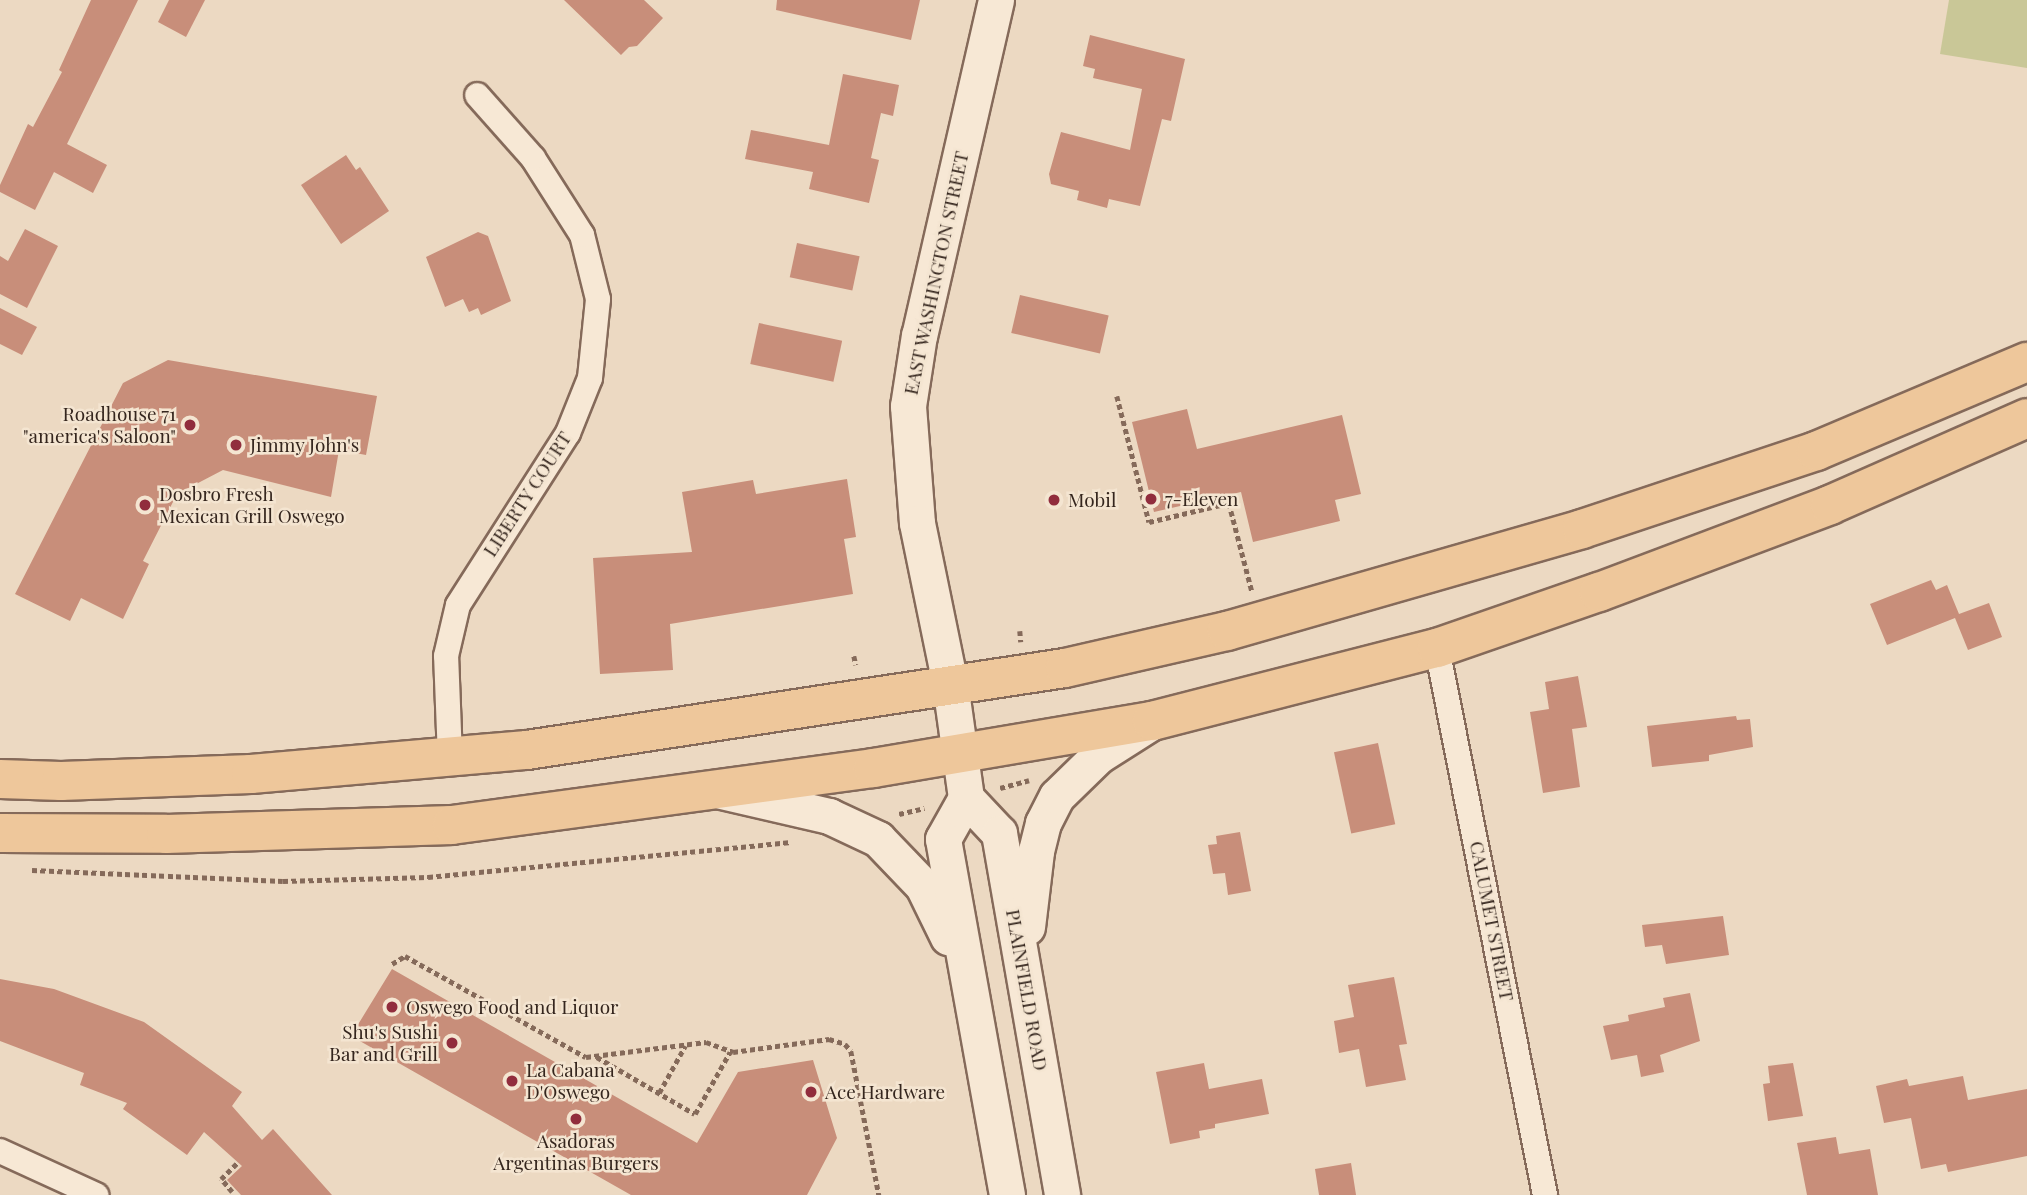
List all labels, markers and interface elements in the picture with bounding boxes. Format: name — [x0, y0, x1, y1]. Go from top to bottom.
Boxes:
street label: EAST WASHINGTON STREET — [899, 149, 973, 397]
place label: Roadhouse 71 "america's Saloon" — [23, 403, 176, 447]
marker: Roadhouse 71 "america's Saloon" — [182, 417, 198, 433]
street label: LIBERTY COURT — [478, 427, 576, 561]
place label: Jimmy John's — [250, 434, 360, 456]
marker: Jimmy John's — [228, 437, 244, 453]
place label: Dosbro Fresh Mexican Grill Oswego — [159, 483, 345, 527]
place label: 7-Eleven — [1165, 488, 1238, 510]
place label: Mobil — [1068, 489, 1116, 511]
marker: 7-Eleven — [1143, 491, 1159, 507]
marker: Mobil — [1046, 492, 1062, 508]
marker: Dosbro Fresh Mexican Grill Oswego — [137, 497, 153, 513]
street label: CALUMET STREET — [1465, 839, 1519, 1003]
street label: PLAINFIELD ROAD — [1002, 907, 1052, 1073]
place label: Oswego Food and Liquor — [406, 996, 618, 1018]
marker: Oswego Food and Liquor — [384, 999, 400, 1015]
place label: Shu's Sushi Bar and Grill — [329, 1021, 438, 1065]
marker: Shu's Sushi Bar and Grill — [444, 1035, 460, 1051]
place label: La Cabana D'Oswego — [526, 1059, 615, 1103]
marker: La Cabana D'Oswego — [504, 1073, 520, 1089]
place label: Ace Hardware — [825, 1081, 945, 1103]
marker: Ace Hardware — [803, 1084, 819, 1100]
marker: Asadoras Argentinas Burgers — [568, 1111, 584, 1127]
place label: Asadoras Argentinas Burgers — [493, 1130, 659, 1174]

